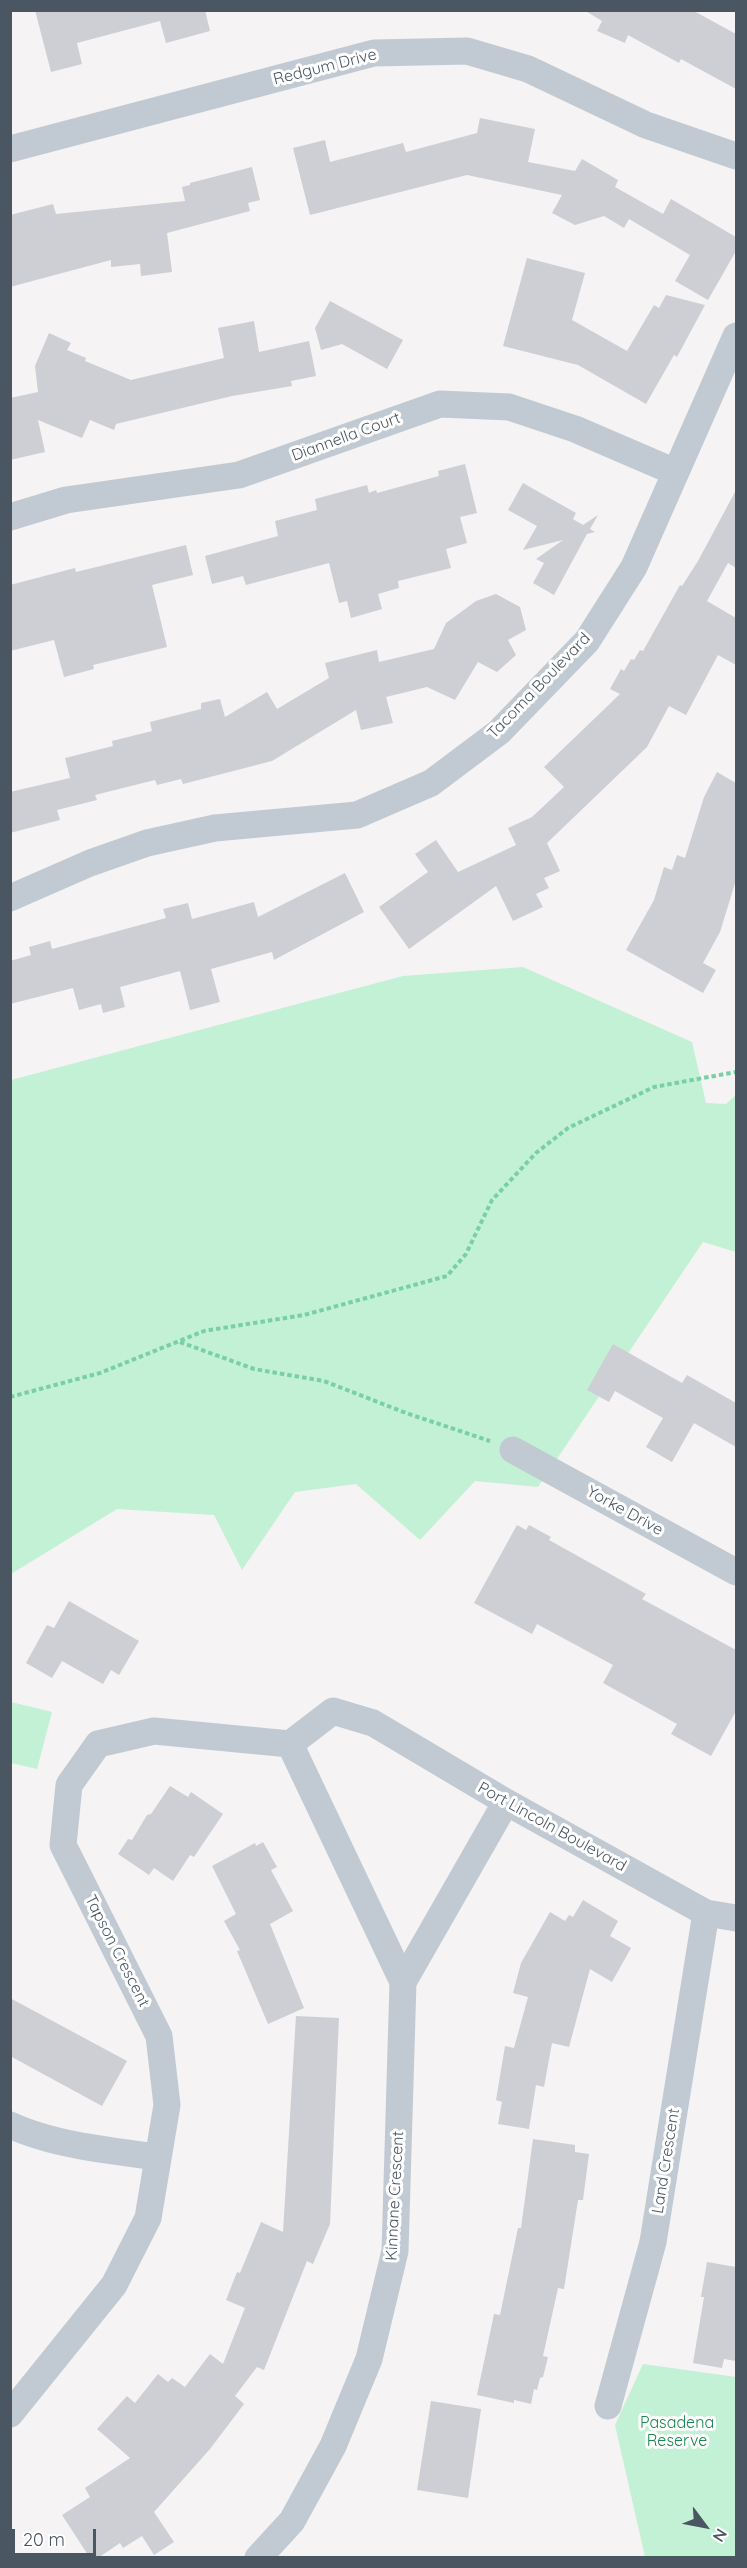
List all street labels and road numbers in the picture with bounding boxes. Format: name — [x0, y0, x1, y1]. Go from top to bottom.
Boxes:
street label: Redgum Drive — [271, 45, 379, 89]
street label: Diannella Court — [289, 408, 403, 466]
street label: Tacoma Boulevard — [484, 629, 594, 743]
street label: Yorke Drive — [584, 1482, 666, 1540]
street label: Port Lincoln Boulevard — [474, 1778, 630, 1876]
street label: Tapson Crescent — [81, 1892, 153, 2010]
street label: Land Crescent — [648, 2107, 684, 2215]
street label: Kinnane Crescent — [382, 2131, 408, 2261]

